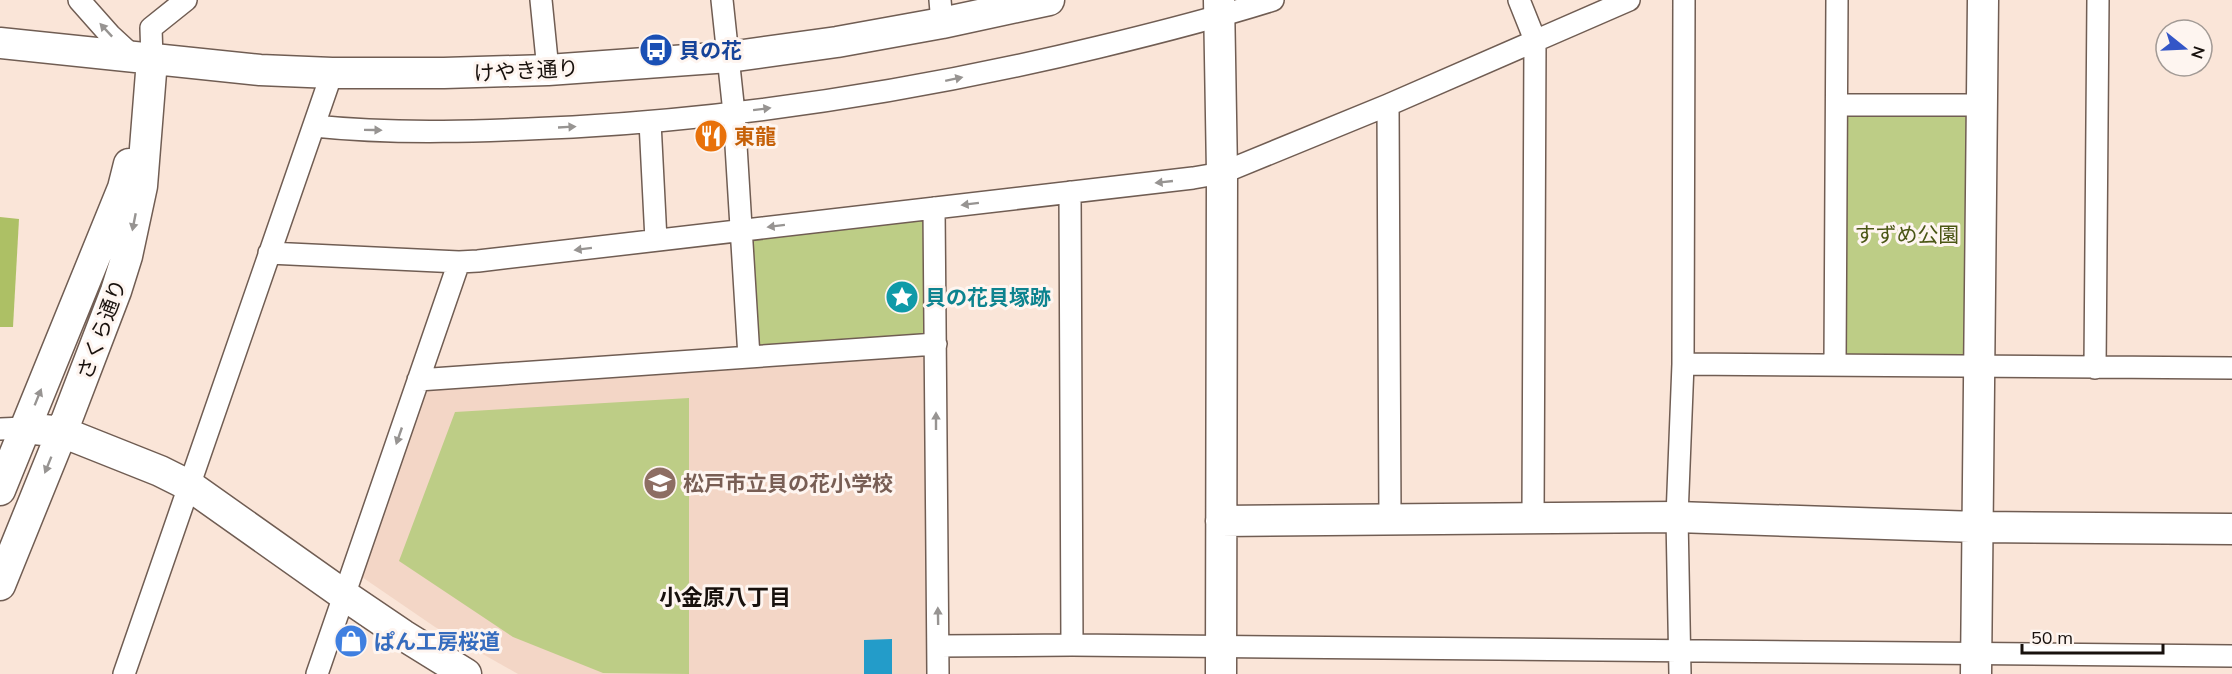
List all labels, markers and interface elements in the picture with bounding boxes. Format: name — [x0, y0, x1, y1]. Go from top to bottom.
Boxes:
north arrow — [2154, 18, 2214, 78]
one-way arrow — [100, 23, 113, 38]
bus stop icon: 貝の花 — [638, 32, 674, 68]
place label: 貝の花 — [679, 37, 742, 63]
text: N — [2187, 44, 2210, 61]
street label: けやき通り — [473, 54, 579, 86]
one-way arrow — [945, 74, 964, 83]
one-way arrow — [752, 105, 771, 114]
restaurant icon: 東龍 — [693, 118, 729, 154]
one-way arrow — [558, 122, 577, 131]
place label: 東龍 — [734, 123, 776, 149]
one-way arrow — [363, 125, 382, 135]
one-way arrow — [1154, 177, 1173, 186]
one-way arrow — [961, 199, 980, 208]
one-way arrow — [129, 213, 138, 232]
one-way arrow — [767, 221, 786, 231]
park label: すずめ公園 — [1855, 221, 1960, 247]
one-way arrow — [573, 244, 592, 253]
street label: さくら通り — [71, 275, 131, 383]
place icon: 貝の花貝塚跡 — [884, 279, 920, 315]
place label: 貝の花貝塚跡 — [925, 284, 1051, 310]
one-way arrow — [33, 387, 43, 405]
one-way arrow — [931, 411, 941, 430]
one-way arrow — [393, 427, 403, 445]
one-way arrow — [43, 456, 53, 474]
school or university icon: 松戸市立貝の花小学校 — [642, 465, 678, 501]
place label: 松戸市立貝の花小学校 — [683, 470, 893, 496]
district label: 小金原八丁目 — [659, 583, 791, 611]
one-way arrow — [933, 606, 943, 625]
scale bar — [2022, 617, 2163, 655]
shop icon: ぱん工房桜道 — [333, 623, 369, 659]
text: 50 m — [2031, 626, 2073, 649]
place label: ぱん工房桜道 — [374, 628, 500, 654]

